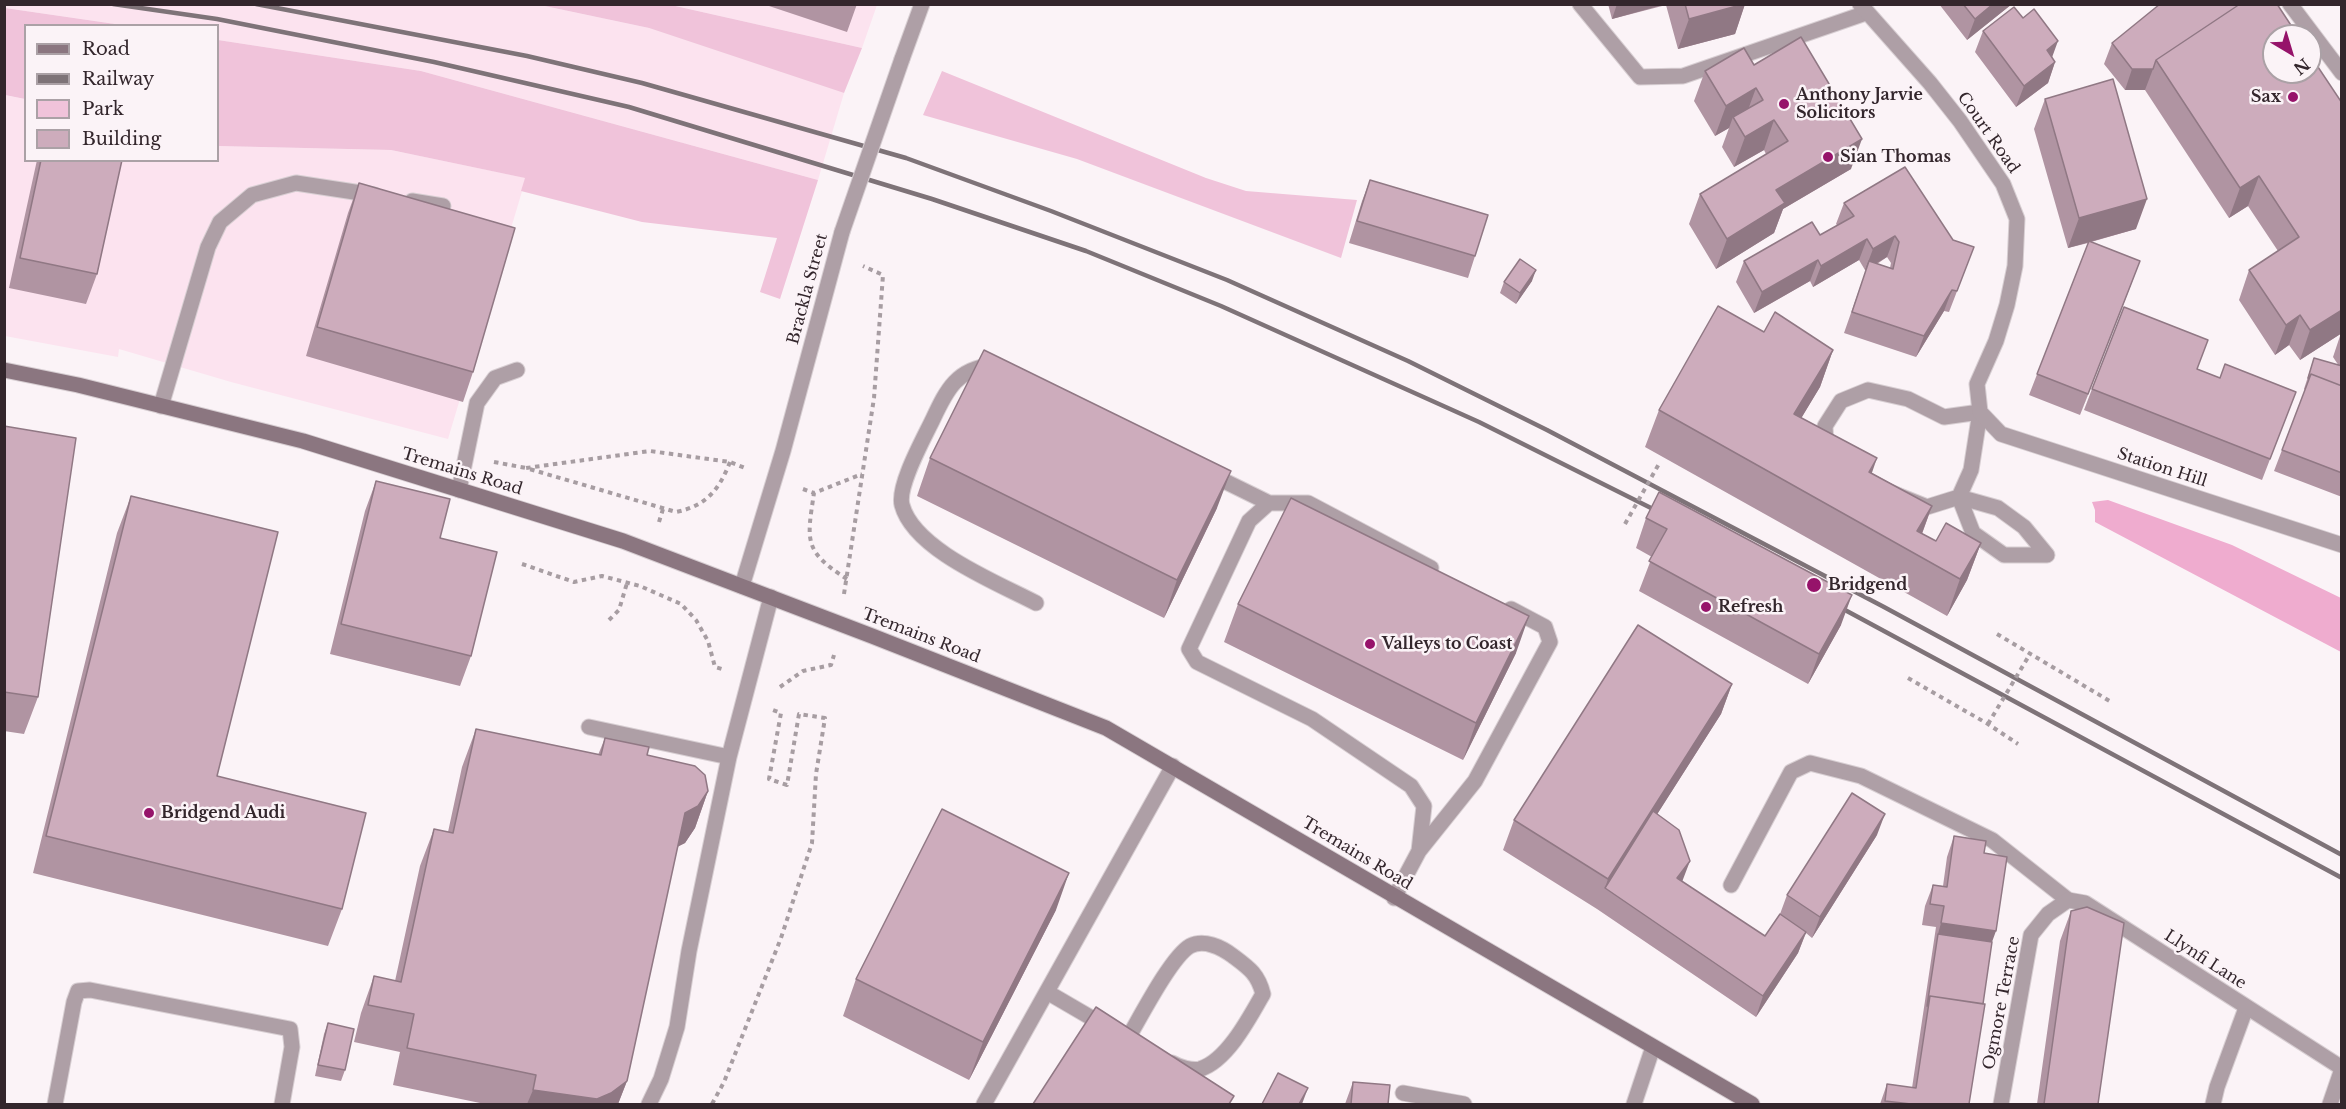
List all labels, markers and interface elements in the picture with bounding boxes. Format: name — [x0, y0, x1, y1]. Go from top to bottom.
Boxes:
legend — [24, 24, 219, 162]
north arrow — [2262, 24, 2322, 84]
text: Road — [82, 38, 130, 60]
text: N — [2290, 54, 2314, 79]
text: Railway — [82, 68, 154, 90]
place label: Anthony Jarvie Solicitors — [1796, 85, 1923, 123]
place label: Sax — [2251, 87, 2281, 107]
street label: Court Road — [1953, 89, 2023, 177]
marker: Sax — [2286, 90, 2300, 104]
marker: Anthony Jarvie Solicitors — [1777, 97, 1791, 111]
text: Park — [82, 98, 124, 120]
text: Building — [82, 128, 161, 150]
place label: Sian Thomas — [1840, 147, 1951, 167]
marker: Sian Thomas — [1821, 150, 1835, 164]
street label: Brackla Street — [784, 231, 832, 347]
street label: Station Hill — [2115, 444, 2209, 492]
street label: Tremains Road — [399, 445, 525, 499]
place label: Bridgend — [1828, 575, 1907, 595]
marker: Bridgend — [1805, 576, 1823, 594]
place label: Refresh — [1718, 597, 1784, 617]
marker: Refresh — [1699, 600, 1713, 614]
street label: Tremains Road — [859, 605, 983, 667]
place label: Valleys to Coast — [1382, 634, 1512, 654]
marker: Valleys to Coast — [1363, 637, 1377, 651]
place label: Bridgend Audi — [161, 803, 285, 823]
marker: Bridgend Audi — [142, 806, 156, 820]
street label: Tremains Road — [1298, 814, 1416, 894]
street label: Llynfi Lane — [2160, 926, 2250, 994]
street label: Ogmore Terrace — [1980, 935, 2024, 1071]

